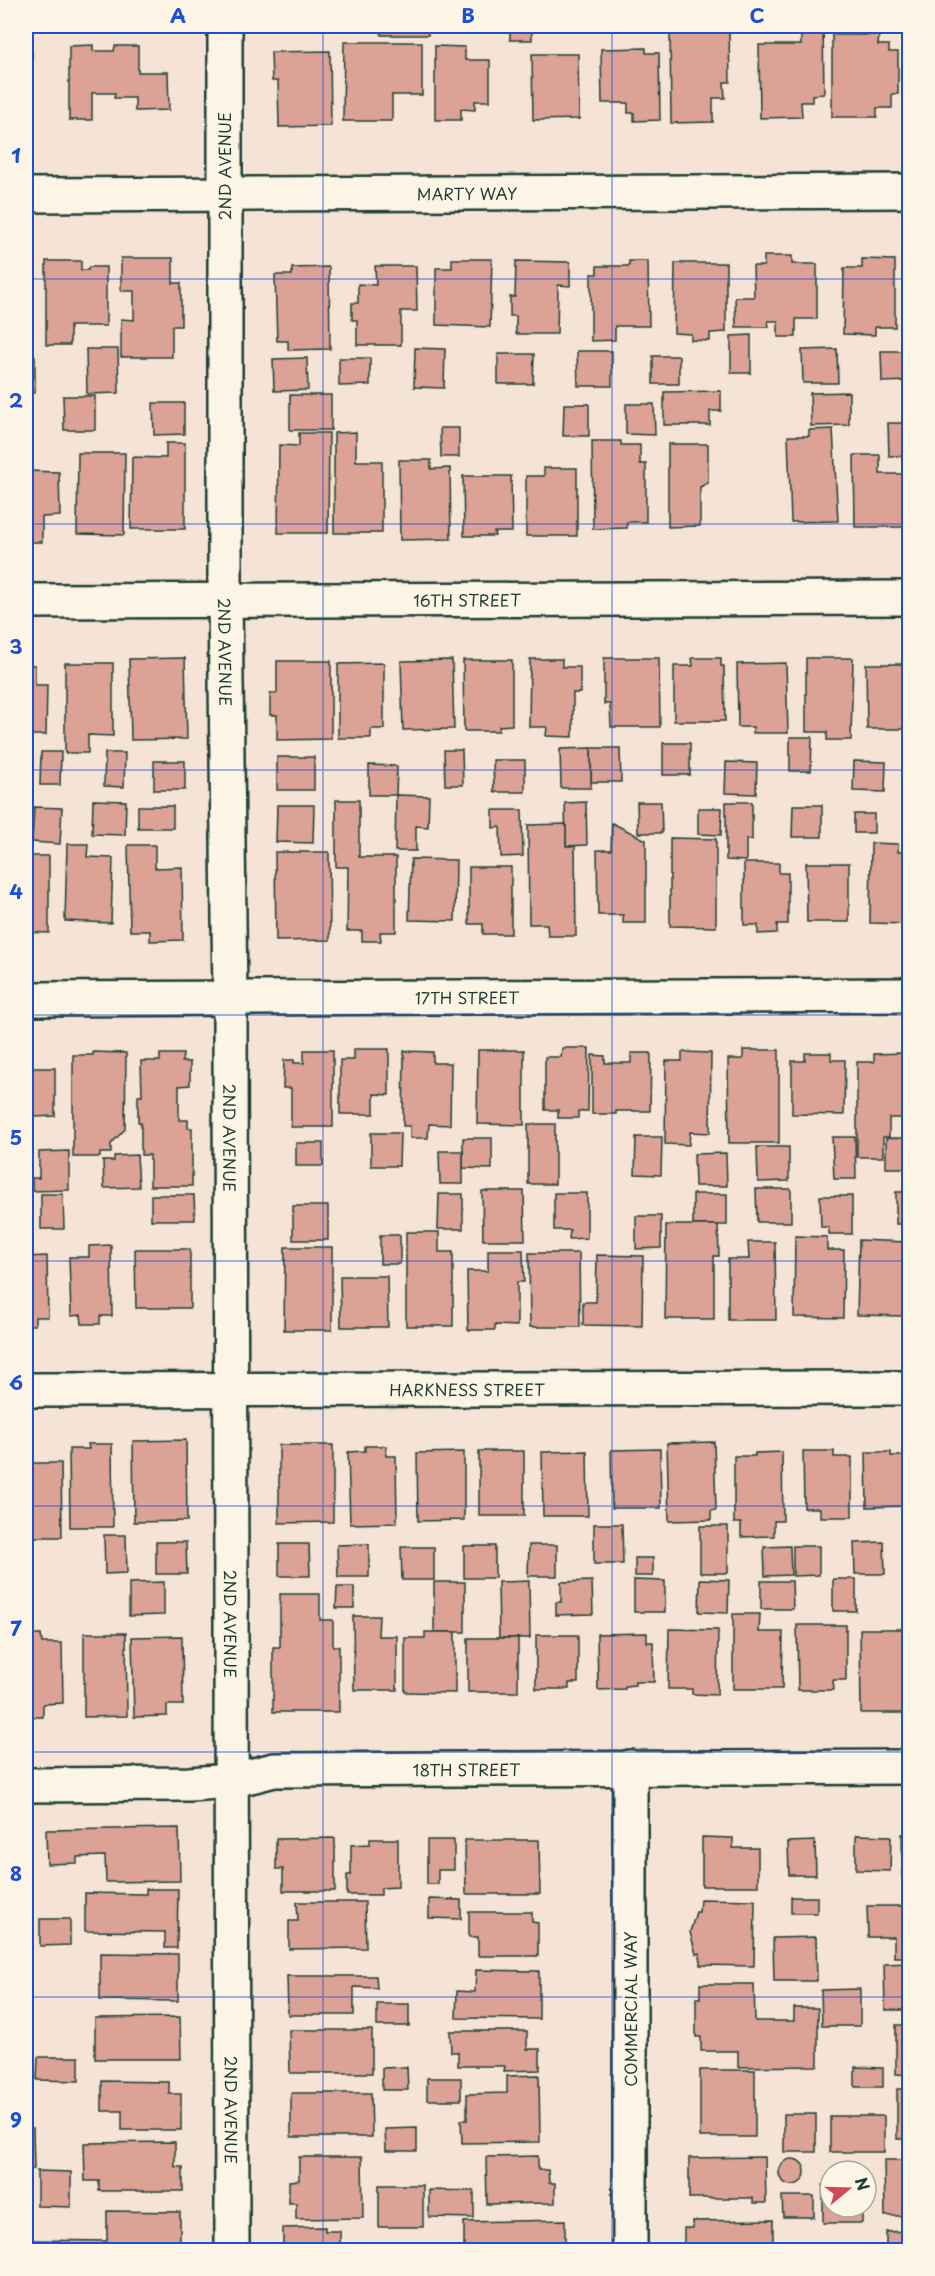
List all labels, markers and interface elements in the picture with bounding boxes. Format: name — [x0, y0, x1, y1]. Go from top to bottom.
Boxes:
text: A — [170, 0, 186, 30]
text: B — [461, 0, 475, 30]
text: C — [749, 0, 765, 30]
street label: 2ND AVENUE — [212, 112, 236, 220]
text: 1 — [11, 140, 21, 170]
street label: MARTY WAY — [417, 181, 517, 205]
text: 2 — [9, 385, 23, 415]
street label: 16TH STREET — [413, 587, 521, 612]
street label: 2ND AVENUE — [213, 598, 238, 706]
text: 3 — [9, 631, 23, 661]
text: 4 — [9, 876, 23, 906]
street label: 17TH STREET — [415, 985, 519, 1009]
street label: 2ND AVENUE — [218, 1084, 242, 1192]
text: 5 — [10, 1122, 22, 1152]
text: 6 — [9, 1367, 23, 1397]
street label: HARKNESS STREET — [389, 1377, 545, 1401]
street label: 2ND AVENUE — [219, 1570, 243, 1678]
text: 7 — [10, 1613, 22, 1643]
street label: 18TH STREET — [413, 1757, 520, 1781]
text: 8 — [10, 1858, 22, 1888]
street label: COMMERCIAL WAY — [618, 1931, 642, 2087]
street label: 2ND AVENUE — [220, 2056, 244, 2164]
text: 9 — [10, 2104, 22, 2134]
north arrow — [818, 2159, 878, 2219]
text: N — [850, 2174, 877, 2194]

